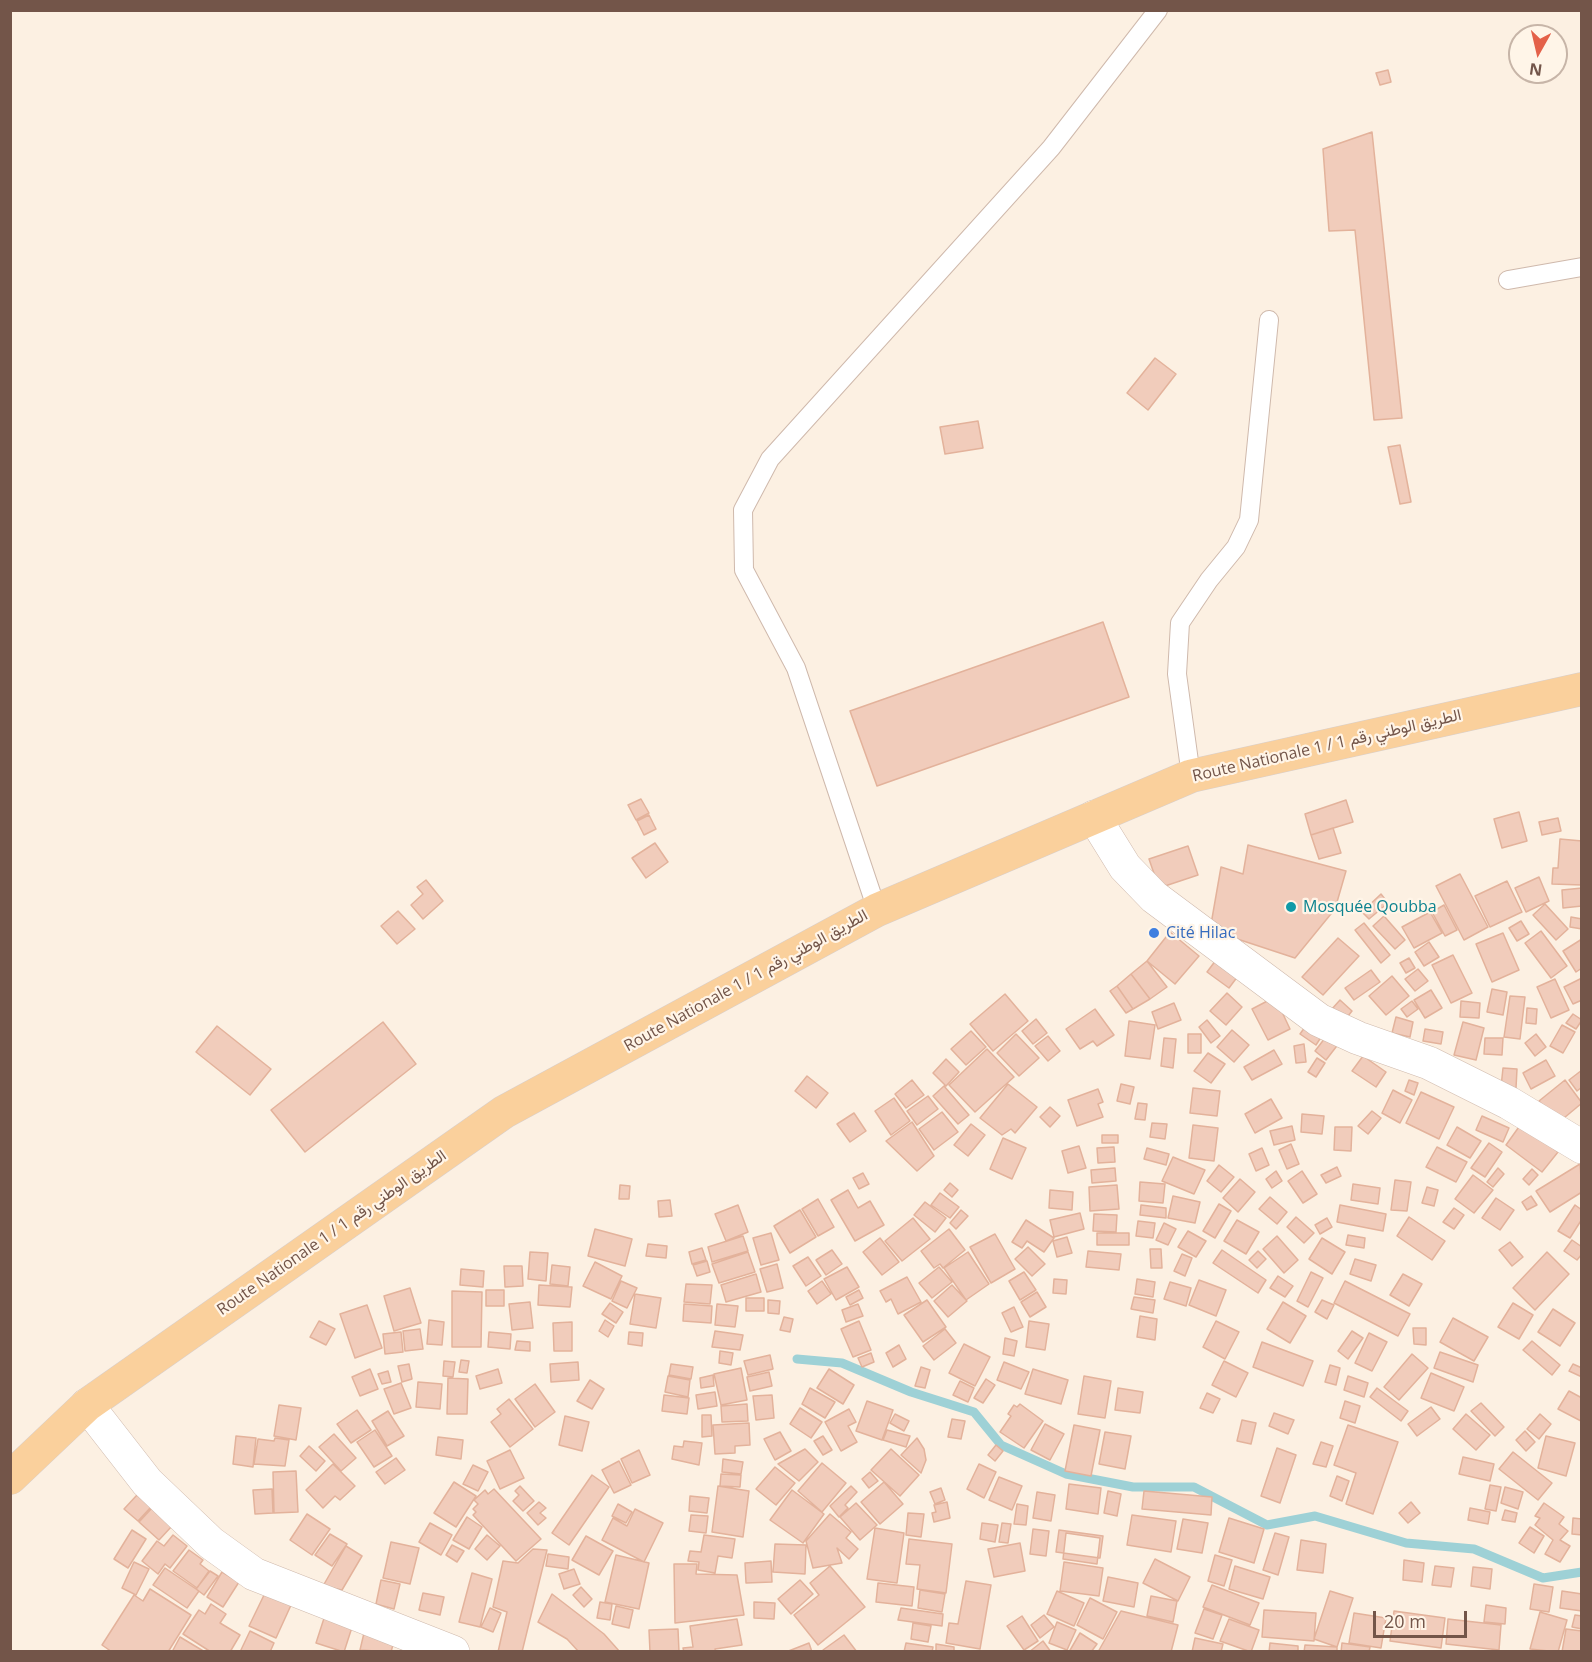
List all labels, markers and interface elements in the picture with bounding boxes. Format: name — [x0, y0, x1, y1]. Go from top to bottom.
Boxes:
north arrow — [1508, 24, 1568, 84]
text: N — [1528, 58, 1544, 82]
street label: Route Nationale 1 / الطريق الوطني رقم 1 — [1191, 706, 1463, 786]
place label: Mosquée Qoubba — [1303, 897, 1437, 917]
marker: Mosquée Qoubba — [1284, 900, 1298, 914]
street label: Route Nationale 1 / الطريق الوطني رقم 1 — [621, 906, 871, 1056]
place label: Cité Hilac — [1166, 923, 1235, 943]
marker: Cité Hilac — [1147, 926, 1161, 940]
street label: Route Nationale 1 / الطريق الوطني رقم 1 — [214, 1146, 450, 1320]
scale bar — [1376, 1599, 1470, 1637]
text: 20 m — [1384, 1609, 1426, 1633]

